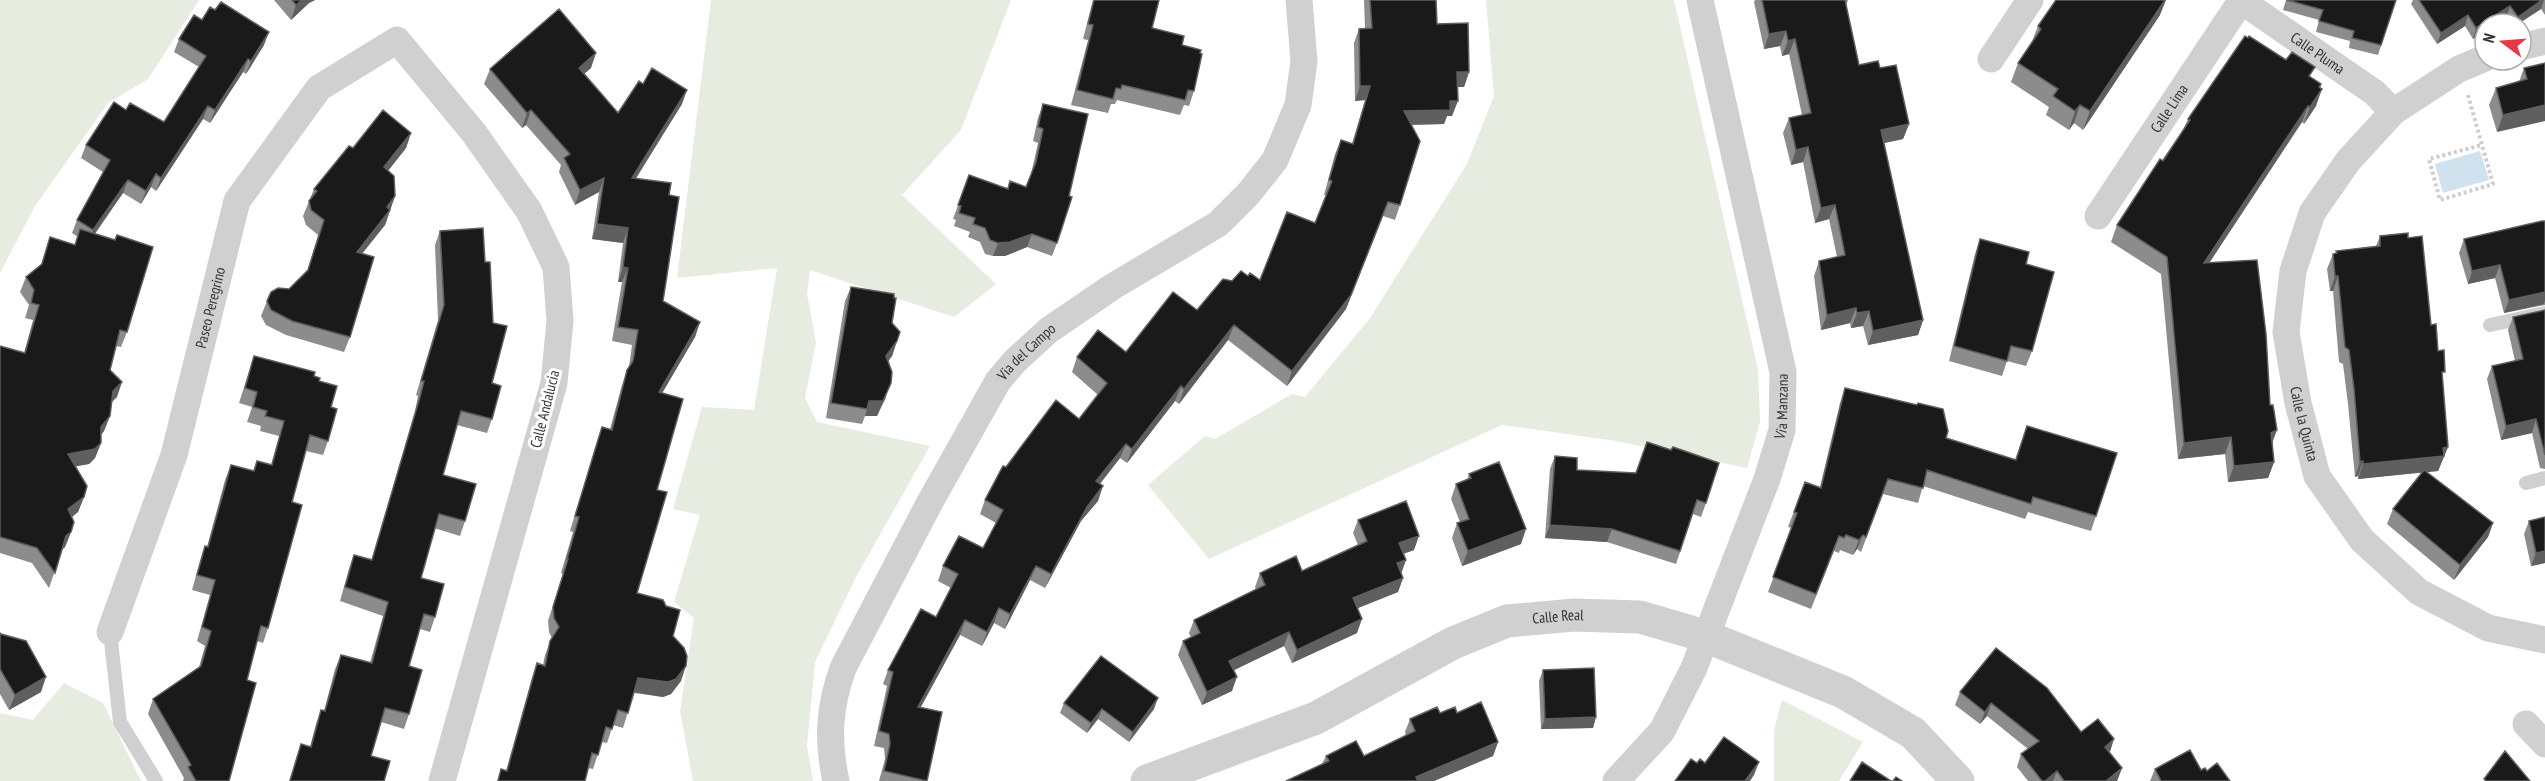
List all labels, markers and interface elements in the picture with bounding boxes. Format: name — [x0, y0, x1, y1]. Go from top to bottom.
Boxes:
north arrow — [2473, 12, 2533, 72]
street label: Calle Pluma — [2287, 28, 2348, 78]
text: N — [2478, 31, 2499, 45]
street label: Calle Lima — [2146, 80, 2192, 136]
street label: Paseo Peregrino — [191, 265, 229, 350]
street label: Via del Campo — [992, 318, 1059, 385]
street label: Calle Andalucia — [526, 368, 563, 450]
street label: Via Manzana — [1769, 373, 1792, 442]
street label: Calle la Quinta — [2286, 385, 2323, 463]
street label: Calle Real — [1531, 605, 1584, 628]

